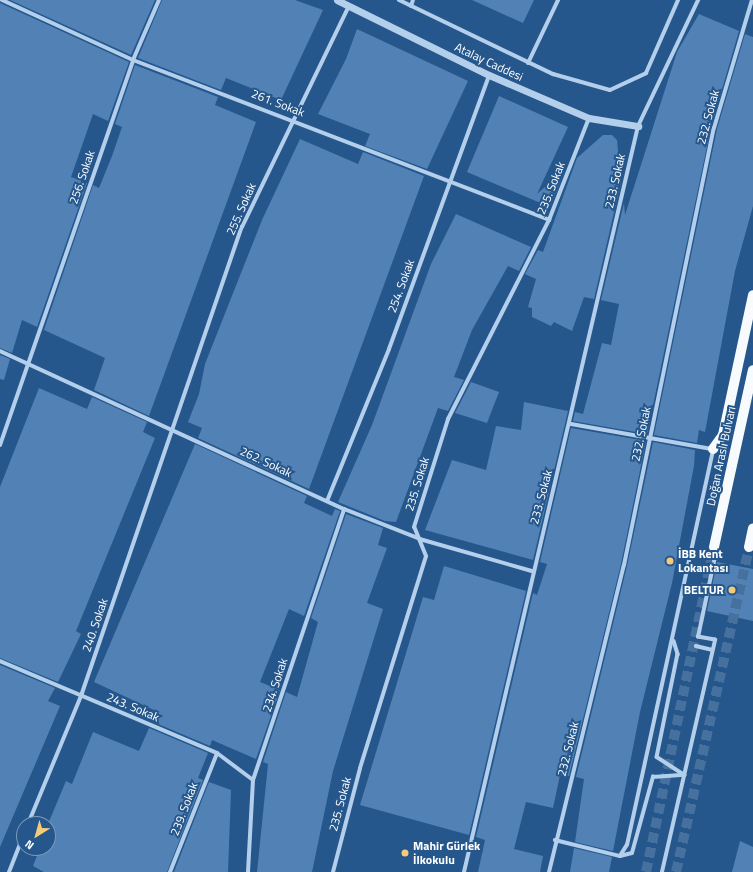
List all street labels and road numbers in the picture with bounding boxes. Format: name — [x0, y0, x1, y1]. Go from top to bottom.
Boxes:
street label: Atalay Caddesi — [452, 40, 526, 84]
street label: 261. Sokak — [249, 86, 307, 120]
street label: 232. Sokak — [694, 88, 722, 146]
street label: 256. Sokak — [66, 148, 98, 206]
street label: 233. Sokak — [602, 152, 628, 210]
street label: 235. Sokak — [534, 159, 568, 217]
street label: 255. Sokak — [223, 181, 259, 237]
street label: 254. Sokak — [385, 257, 417, 315]
street label: 232. Sokak — [628, 405, 654, 463]
street label: Doğan Araslı Bulvarı — [703, 405, 739, 507]
street label: 262. Sokak — [238, 444, 294, 480]
street label: 235. Sokak — [402, 455, 432, 513]
street label: 233. Sokak — [527, 468, 555, 526]
street label: 240. Sokak — [79, 596, 111, 654]
street label: 234. Sokak — [260, 656, 290, 714]
street label: 243. Sokak — [105, 689, 161, 725]
street label: 232. Sokak — [554, 720, 582, 778]
street label: 235. Sokak — [326, 775, 354, 833]
street label: 239. Sokak — [167, 780, 201, 838]

